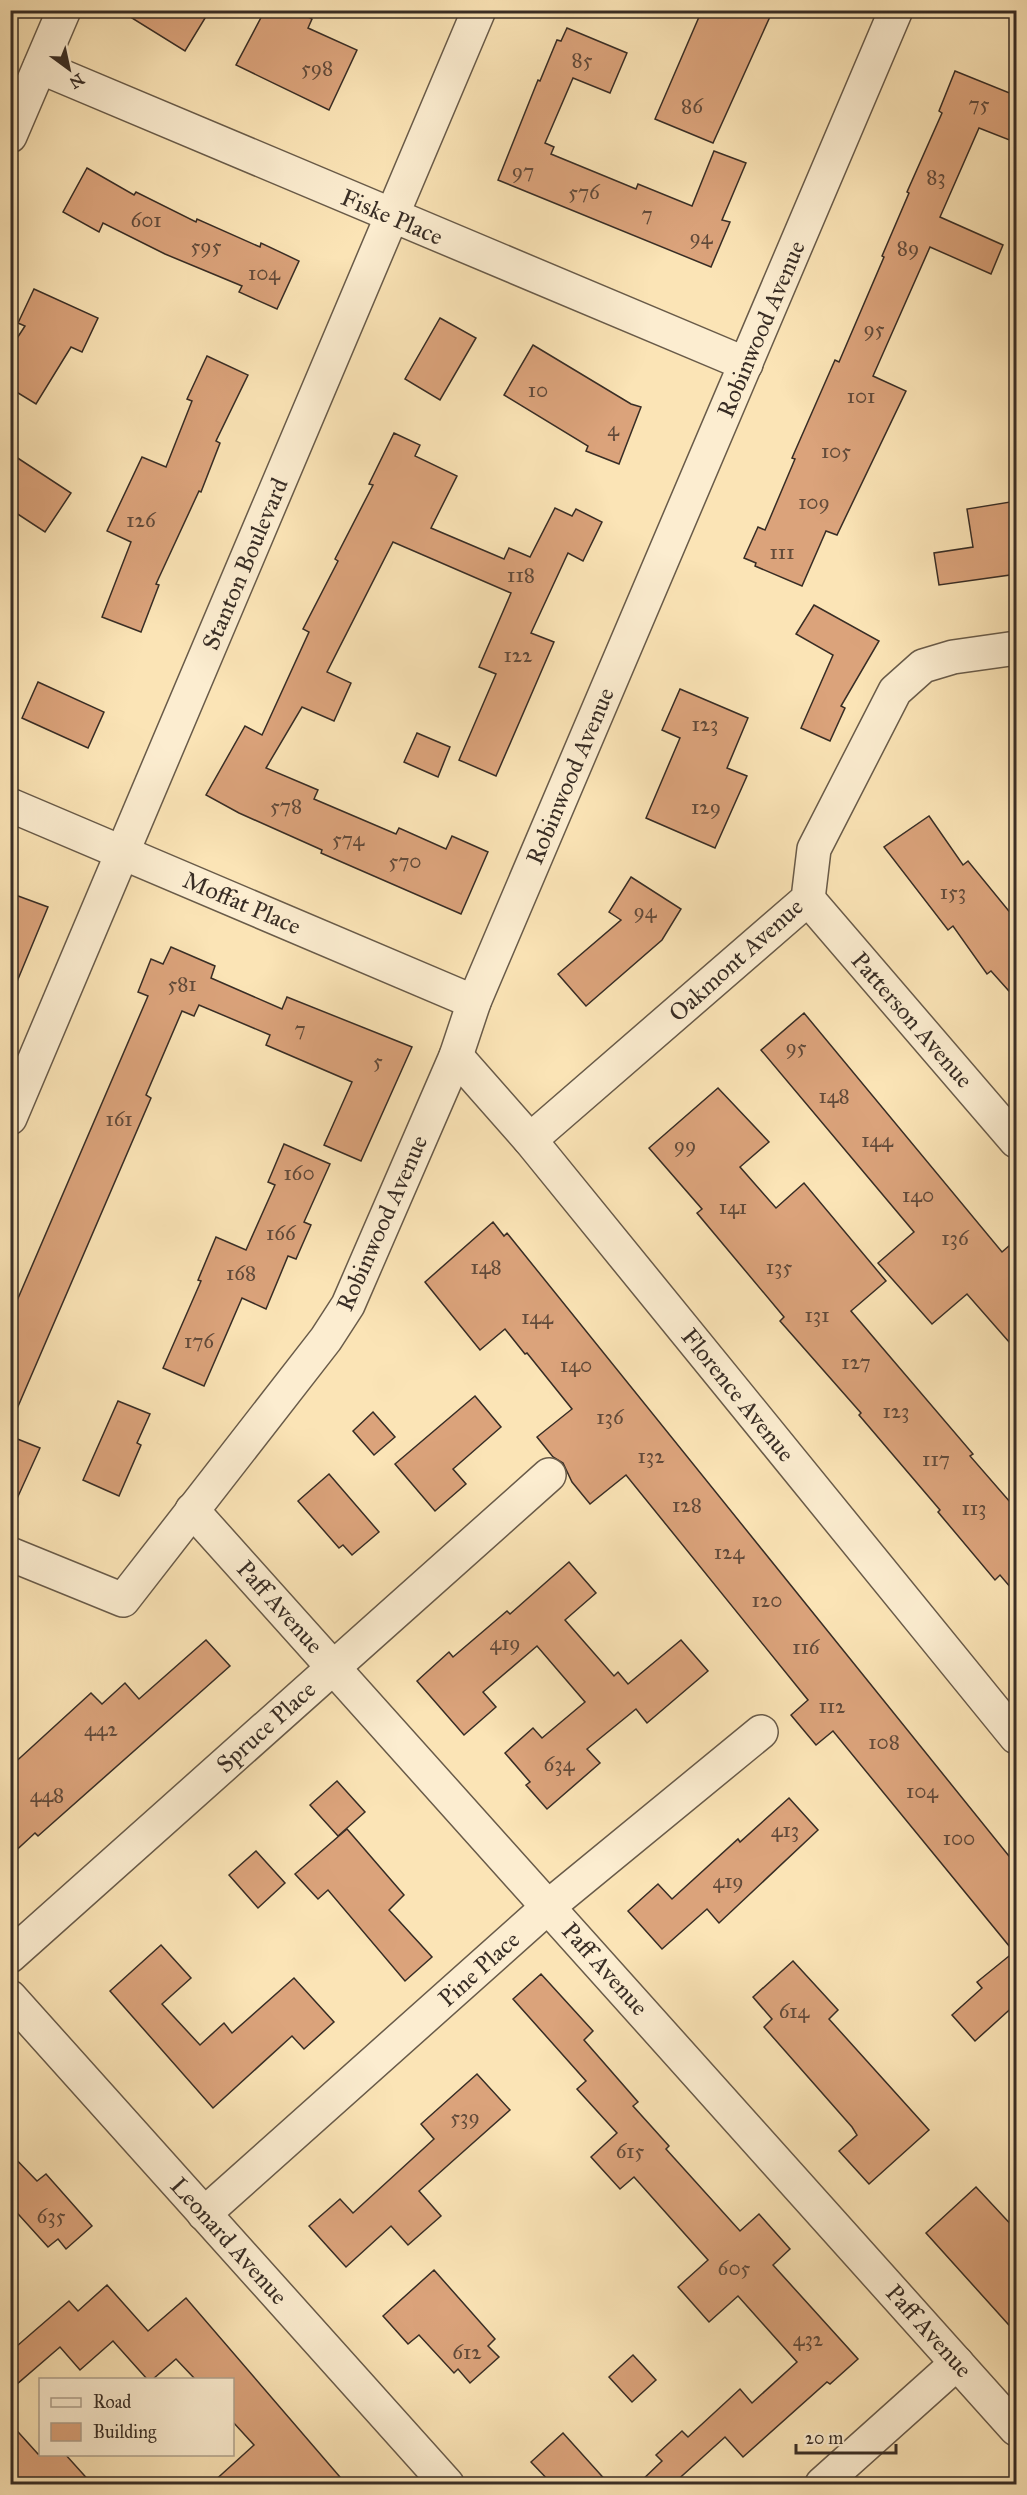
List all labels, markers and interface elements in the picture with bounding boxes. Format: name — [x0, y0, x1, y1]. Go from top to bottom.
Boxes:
north arrow — [39, 39, 99, 99]
house number: 85 — [572, 47, 593, 73]
house number: 598 — [301, 55, 333, 81]
text: N — [66, 69, 88, 93]
house number: 75 — [969, 91, 990, 117]
house number: 86 — [681, 93, 704, 119]
house number: 97 — [512, 158, 534, 184]
house number: 83 — [926, 164, 946, 190]
house number: 576 — [568, 179, 601, 205]
street label: Fiske Place — [337, 182, 447, 252]
house number: 7 — [641, 201, 653, 227]
house number: 601 — [130, 207, 162, 233]
house number: 94 — [690, 224, 714, 250]
house number: 595 — [191, 233, 222, 259]
house number: 89 — [897, 235, 919, 261]
street label: Robinwood Avenue — [710, 236, 812, 422]
house number: 104 — [248, 260, 281, 286]
house number: 95 — [863, 316, 885, 342]
house number: 10 — [528, 377, 548, 403]
house number: 101 — [847, 383, 875, 409]
house number: 4 — [607, 416, 620, 442]
house number: 105 — [821, 438, 851, 464]
street label: Stanton Boulevard — [195, 473, 295, 655]
house number: 109 — [798, 489, 830, 515]
house number: 126 — [126, 507, 157, 533]
house number: 111 — [770, 539, 794, 565]
house number: 118 — [507, 562, 535, 588]
house number: 122 — [504, 642, 533, 668]
street label: Robinwood Avenue — [519, 683, 621, 869]
house number: 123 — [691, 711, 719, 737]
house number: 578 — [270, 793, 302, 819]
house number: 129 — [691, 794, 721, 820]
house number: 574 — [332, 826, 365, 852]
house number: 570 — [388, 848, 422, 874]
street label: Moffat Place — [178, 865, 306, 941]
house number: 153 — [940, 879, 966, 905]
street label: Oakmont Avenue — [663, 892, 809, 1028]
house number: 94 — [634, 898, 658, 924]
street label: Patterson Avenue — [845, 946, 979, 1094]
house number: 581 — [167, 971, 197, 997]
house number: 7 — [294, 1016, 306, 1042]
house number: 95 — [785, 1034, 807, 1060]
house number: 5 — [373, 1048, 383, 1074]
house number: 148 — [818, 1083, 850, 1109]
house number: 161 — [105, 1106, 133, 1132]
house number: 144 — [861, 1127, 894, 1153]
street label: Robinwood Avenue — [330, 1130, 434, 1316]
house number: 99 — [674, 1132, 696, 1158]
house number: 160 — [283, 1160, 315, 1186]
house number: 140 — [902, 1182, 934, 1208]
house number: 141 — [719, 1194, 747, 1220]
house number: 166 — [266, 1220, 297, 1246]
house number: 136 — [941, 1225, 970, 1251]
house number: 148 — [470, 1254, 502, 1280]
house number: 135 — [766, 1254, 792, 1280]
house number: 168 — [226, 1260, 256, 1286]
house number: 131 — [805, 1302, 830, 1328]
house number: 144 — [521, 1304, 554, 1330]
street label: Florence Avenue — [675, 1322, 801, 1468]
house number: 176 — [184, 1328, 215, 1354]
house number: 127 — [841, 1349, 871, 1375]
house number: 140 — [560, 1352, 592, 1378]
house number: 123 — [882, 1398, 910, 1424]
house number: 136 — [596, 1404, 625, 1430]
house number: 132 — [637, 1443, 665, 1469]
house number: 117 — [922, 1446, 950, 1472]
house number: 128 — [672, 1492, 702, 1518]
house number: 113 — [962, 1495, 987, 1521]
house number: 124 — [714, 1539, 745, 1565]
street label: Paff Avenue — [230, 1554, 330, 1660]
house number: 120 — [752, 1587, 782, 1613]
house number: 419 — [489, 1630, 521, 1656]
house number: 116 — [792, 1634, 821, 1660]
street label: Spruce Place — [210, 1675, 322, 1779]
house number: 112 — [819, 1693, 846, 1719]
house number: 442 — [84, 1716, 119, 1742]
house number: 108 — [868, 1729, 900, 1755]
house number: 634 — [544, 1751, 576, 1777]
house number: 104 — [906, 1778, 939, 1804]
house number: 448 — [30, 1782, 64, 1808]
house number: 413 — [771, 1817, 799, 1843]
house number: 100 — [943, 1825, 975, 1851]
house number: 419 — [712, 1868, 744, 1894]
street label: Paff Avenue — [555, 1916, 655, 2022]
street label: Pine Place — [432, 1925, 526, 2013]
house number: 614 — [779, 1998, 811, 2024]
house number: 539 — [450, 2104, 480, 2130]
house number: 615 — [616, 2138, 645, 2164]
street label: Leonard Avenue — [164, 2171, 294, 2311]
house number: 635 — [37, 2203, 66, 2229]
house number: 605 — [718, 2255, 751, 2281]
street label: Paff Avenue — [879, 2278, 979, 2384]
house number: 432 — [793, 2326, 824, 2352]
house number: 612 — [452, 2339, 482, 2365]
legend — [39, 2378, 234, 2456]
text: Road — [93, 2391, 131, 2413]
scale bar — [796, 2417, 896, 2455]
text: Building — [93, 2421, 157, 2444]
text: 20 m — [805, 2427, 843, 2449]

